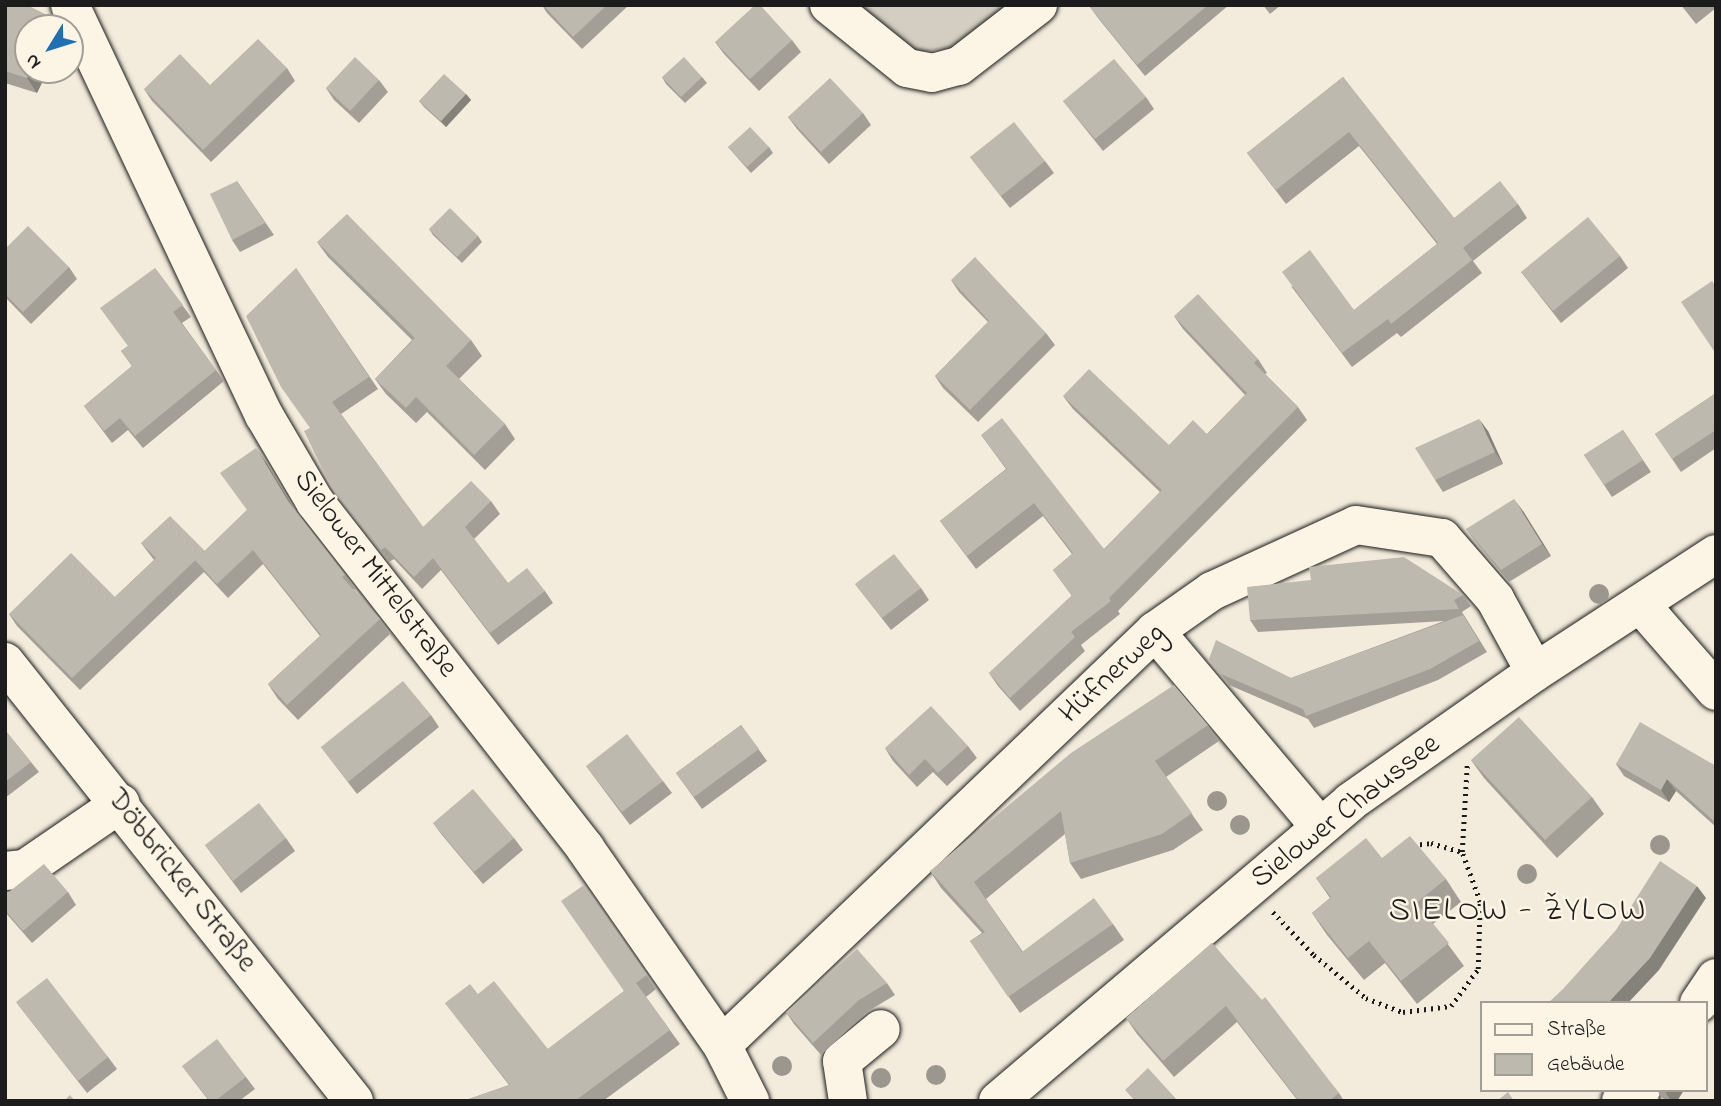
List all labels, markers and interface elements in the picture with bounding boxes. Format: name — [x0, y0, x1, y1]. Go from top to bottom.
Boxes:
north arrow — [14, 14, 84, 84]
text: N — [19, 48, 48, 74]
street label: Sielower Mittelstraße — [285, 463, 465, 685]
street label: Hüfnerweg — [1053, 616, 1173, 732]
street label: Sielower Chaussee — [1244, 727, 1448, 897]
street label: Döbbricker Straße — [98, 782, 264, 980]
district label: SIELOW - ŽYLOW — [1390, 892, 1646, 932]
legend — [1480, 1001, 1707, 1092]
text: Straße — [1547, 1015, 1606, 1045]
text: Gebäude — [1547, 1050, 1624, 1080]

